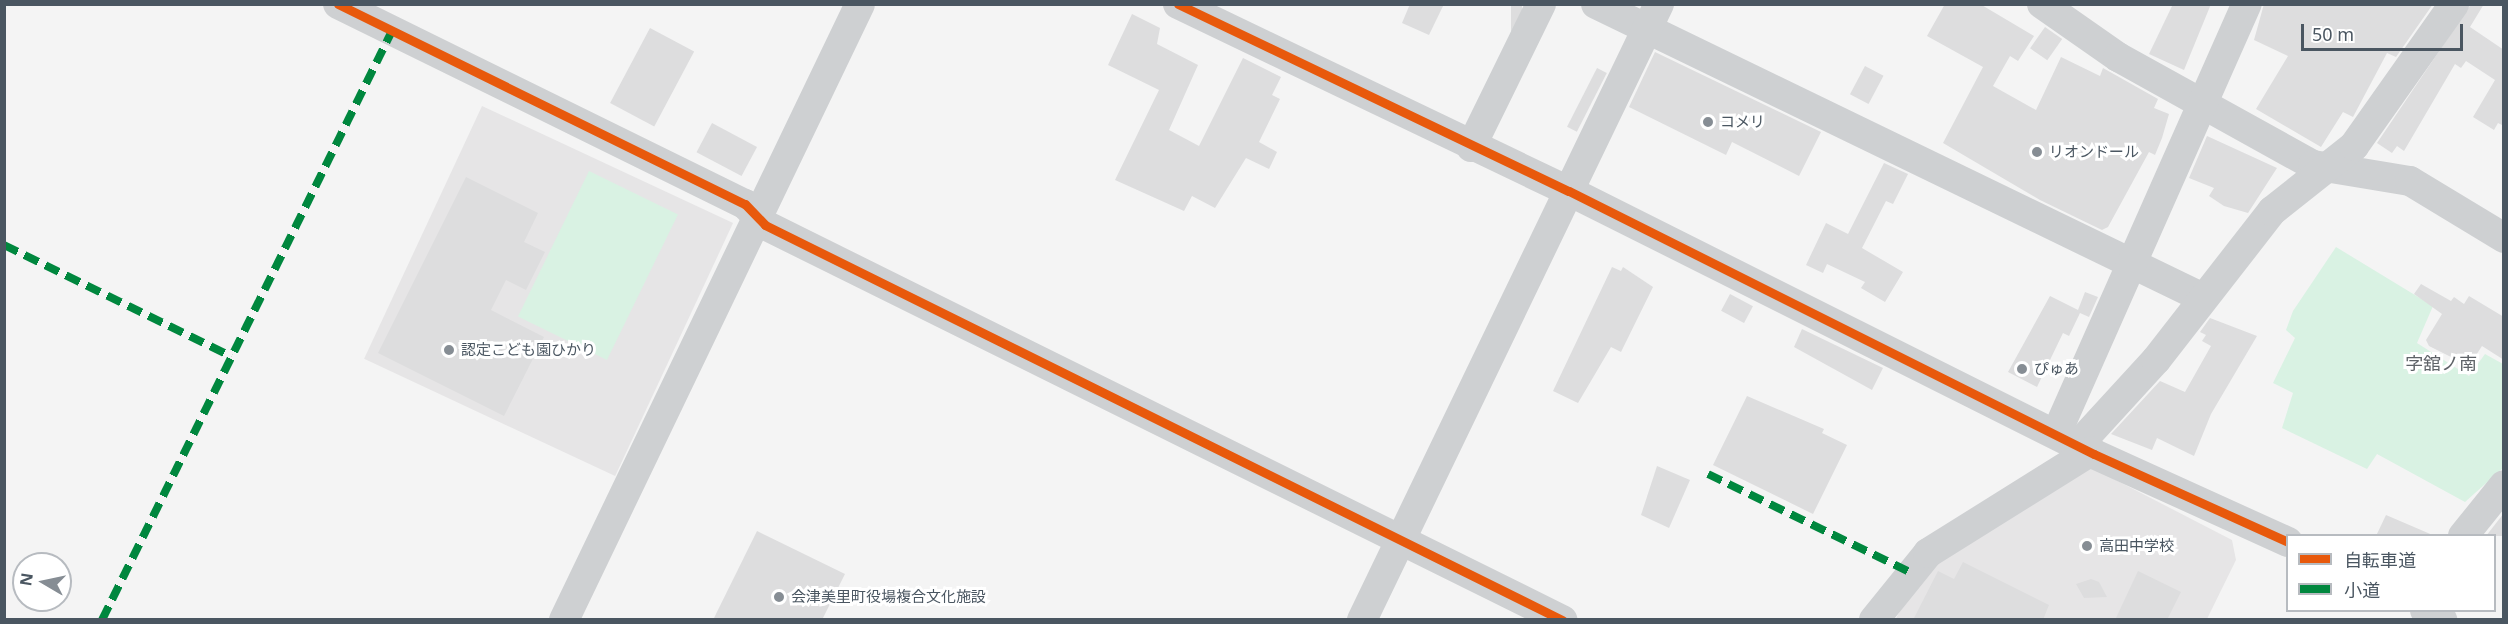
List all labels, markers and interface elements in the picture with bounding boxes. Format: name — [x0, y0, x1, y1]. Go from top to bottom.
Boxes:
scale bar — [2304, 12, 2466, 50]
text: 50 m — [2312, 22, 2354, 46]
place label: コメリ — [1720, 113, 1765, 131]
marker: コメリ — [1701, 115, 1715, 129]
place label: リオンドール — [2049, 143, 2139, 161]
marker: リオンドール — [2030, 145, 2044, 159]
place label: 認定こども園ひかり — [461, 341, 596, 359]
marker: 認定こども園ひかり — [442, 343, 456, 357]
district label: 字舘ノ南 — [2405, 352, 2477, 374]
place label: ぴゅあ — [2034, 360, 2079, 378]
marker: ぴゅあ — [2015, 362, 2029, 376]
legend — [2286, 534, 2496, 612]
place label: 高田中学校 — [2099, 537, 2174, 555]
marker: 高田中学校 — [2080, 539, 2094, 553]
text: 自転車道 — [2344, 548, 2416, 572]
north arrow — [12, 552, 72, 612]
text: N — [14, 571, 38, 588]
text: 小道 — [2344, 578, 2380, 602]
place label: 会津美里町役場複合文化施設 — [791, 588, 986, 606]
marker: 会津美里町役場複合文化施設 — [772, 590, 786, 604]

